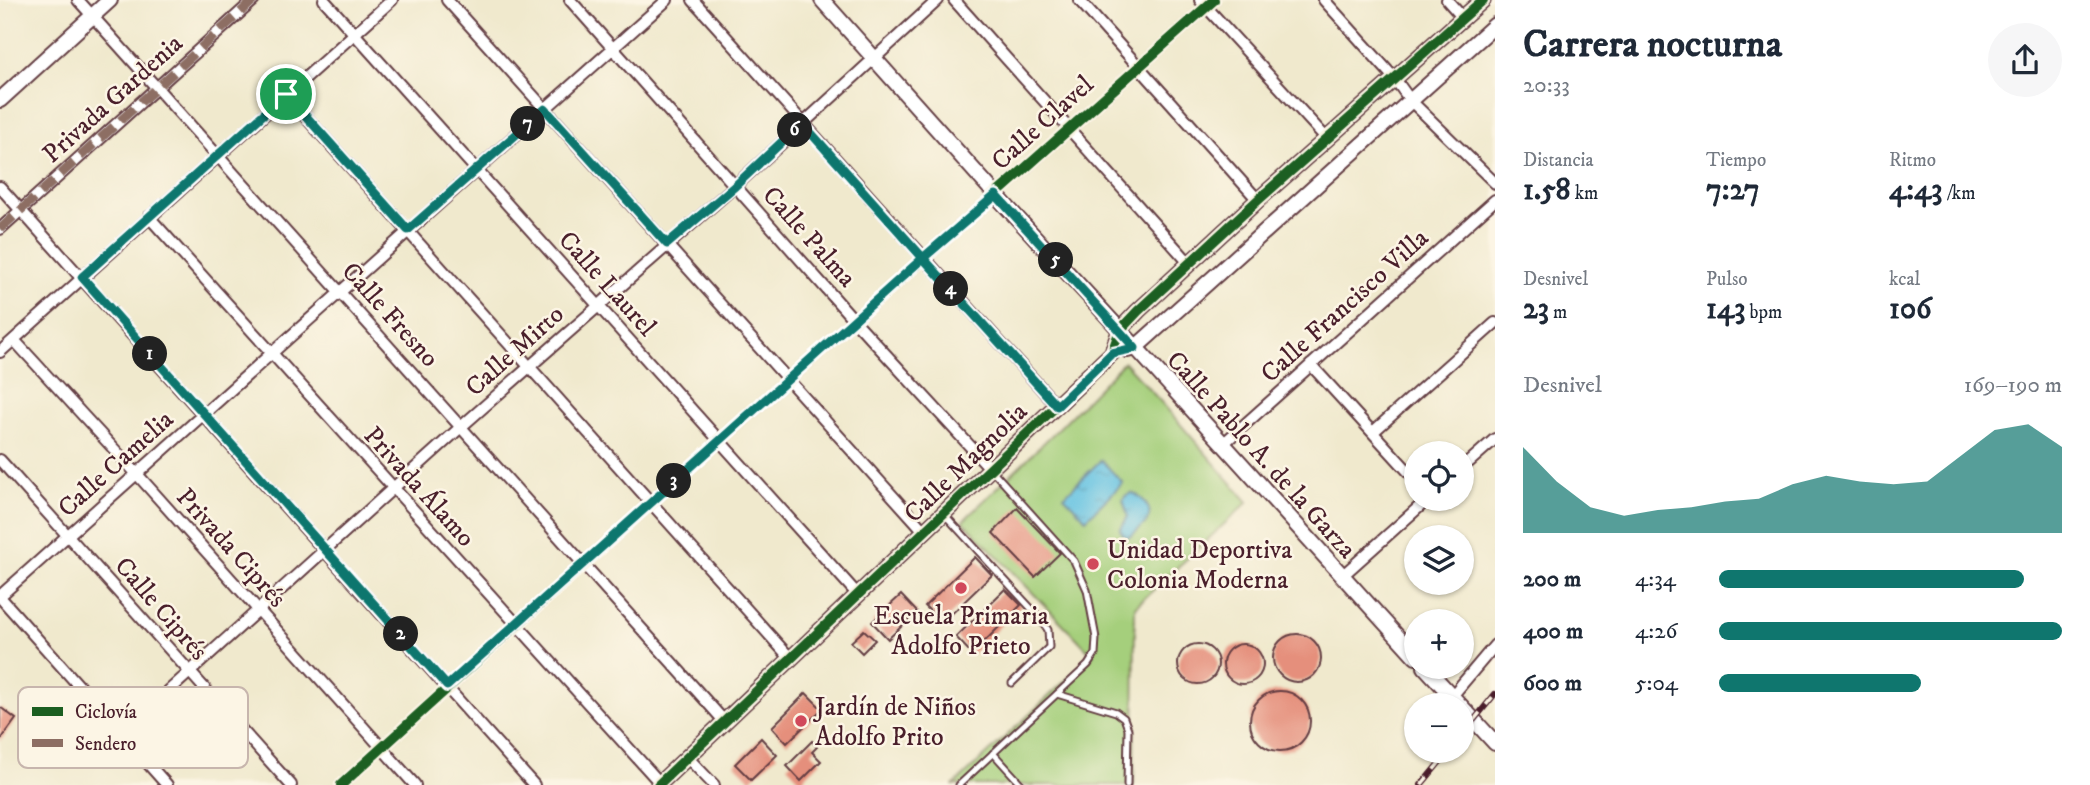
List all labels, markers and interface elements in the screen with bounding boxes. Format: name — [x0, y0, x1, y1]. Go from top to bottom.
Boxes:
text: Carrera nocturna — [1523, 21, 1782, 69]
button: share — [1988, 23, 2062, 97]
street label: Privada Gardenia — [36, 27, 190, 171]
pin — [256, 64, 316, 124]
street label: Calle Clavel — [985, 69, 1101, 178]
text: 20:33 — [1523, 71, 1570, 100]
icon: arrive — [267, 75, 305, 113]
pin: 7 — [510, 106, 546, 142]
text: 7 — [522, 112, 533, 135]
pin: 6 — [778, 113, 812, 148]
text: 6 — [790, 118, 799, 141]
text: Distancia — [1523, 149, 1594, 172]
text: Tiempo — [1706, 149, 1766, 172]
text: Ritmo — [1889, 149, 1936, 172]
text: 1.58 — [1523, 172, 1571, 209]
text: 7:27 — [1706, 172, 1759, 209]
text: 4:43 — [1889, 172, 1943, 209]
street label: Calle Palma — [755, 180, 863, 294]
text: km — [1571, 182, 1598, 205]
text: /km — [1943, 182, 1976, 205]
street label: Calle Francisco Villa — [1254, 222, 1436, 390]
street label: Calle Laurel — [551, 224, 663, 344]
pin: 5 — [1038, 243, 1074, 278]
text: 5 — [1051, 248, 1060, 271]
street label: Calle Fresno — [334, 256, 446, 374]
text: Desnivel — [1523, 268, 1588, 291]
text: Pulso — [1706, 268, 1748, 291]
text: kcal — [1889, 268, 1920, 291]
pin: 4 — [934, 272, 968, 306]
text: 4 — [945, 277, 956, 300]
text: 23 — [1523, 291, 1549, 328]
text: 143 — [1706, 291, 1745, 328]
text: 106 — [1889, 291, 1932, 328]
street label: Calle Mirto — [459, 298, 571, 404]
text: m — [1549, 301, 1567, 324]
text: bpm — [1745, 301, 1782, 324]
pin: 1 — [132, 336, 168, 372]
text: 1 — [146, 342, 153, 365]
street label: Calle Pablo A. de la Garza — [1159, 344, 1363, 566]
text: Desnivel — [1523, 371, 1602, 400]
text: 169–190 m — [1964, 371, 2062, 400]
street label: Calle Magnolia — [897, 396, 1035, 530]
street label: Calle Camelia — [51, 404, 181, 525]
street label: Privada Álamo — [356, 419, 482, 554]
map controls — [1404, 441, 1474, 763]
button: locate — [1404, 441, 1474, 511]
pin: 3 — [656, 463, 692, 498]
text: 3 — [670, 469, 677, 492]
street label: Privada Ciprés — [169, 481, 293, 615]
button: layers — [1404, 525, 1474, 595]
place label: Unidad Deportiva Colonia Moderna — [1107, 534, 1292, 597]
street label: Calle Ciprés — [107, 551, 215, 667]
marker: Unidad Deportiva Colonia Moderna — [1085, 556, 1101, 572]
text: 200 m — [1523, 565, 1581, 594]
text: 4:34 — [1635, 565, 1676, 594]
marker: Escuela Primaria Adolfo Prieto — [953, 580, 969, 596]
place label: Escuela Primaria Adolfo Prieto — [873, 600, 1049, 663]
button: + — [1404, 609, 1474, 679]
pin: 2 — [384, 616, 418, 652]
text: 400 m — [1523, 617, 1583, 646]
text: 4:26 — [1635, 617, 1678, 646]
text: 2 — [396, 622, 405, 645]
text: 600 m — [1523, 669, 1582, 698]
text: 5:04 — [1635, 669, 1678, 698]
legend — [18, 687, 248, 768]
place label: Jardín de Niños Adolfo Prito — [813, 691, 976, 754]
button: − — [1404, 693, 1474, 763]
text: Ciclovía — [75, 701, 137, 724]
marker: Jardín de Niños Adolfo Prito — [793, 713, 809, 729]
text: Sendero — [75, 733, 136, 756]

